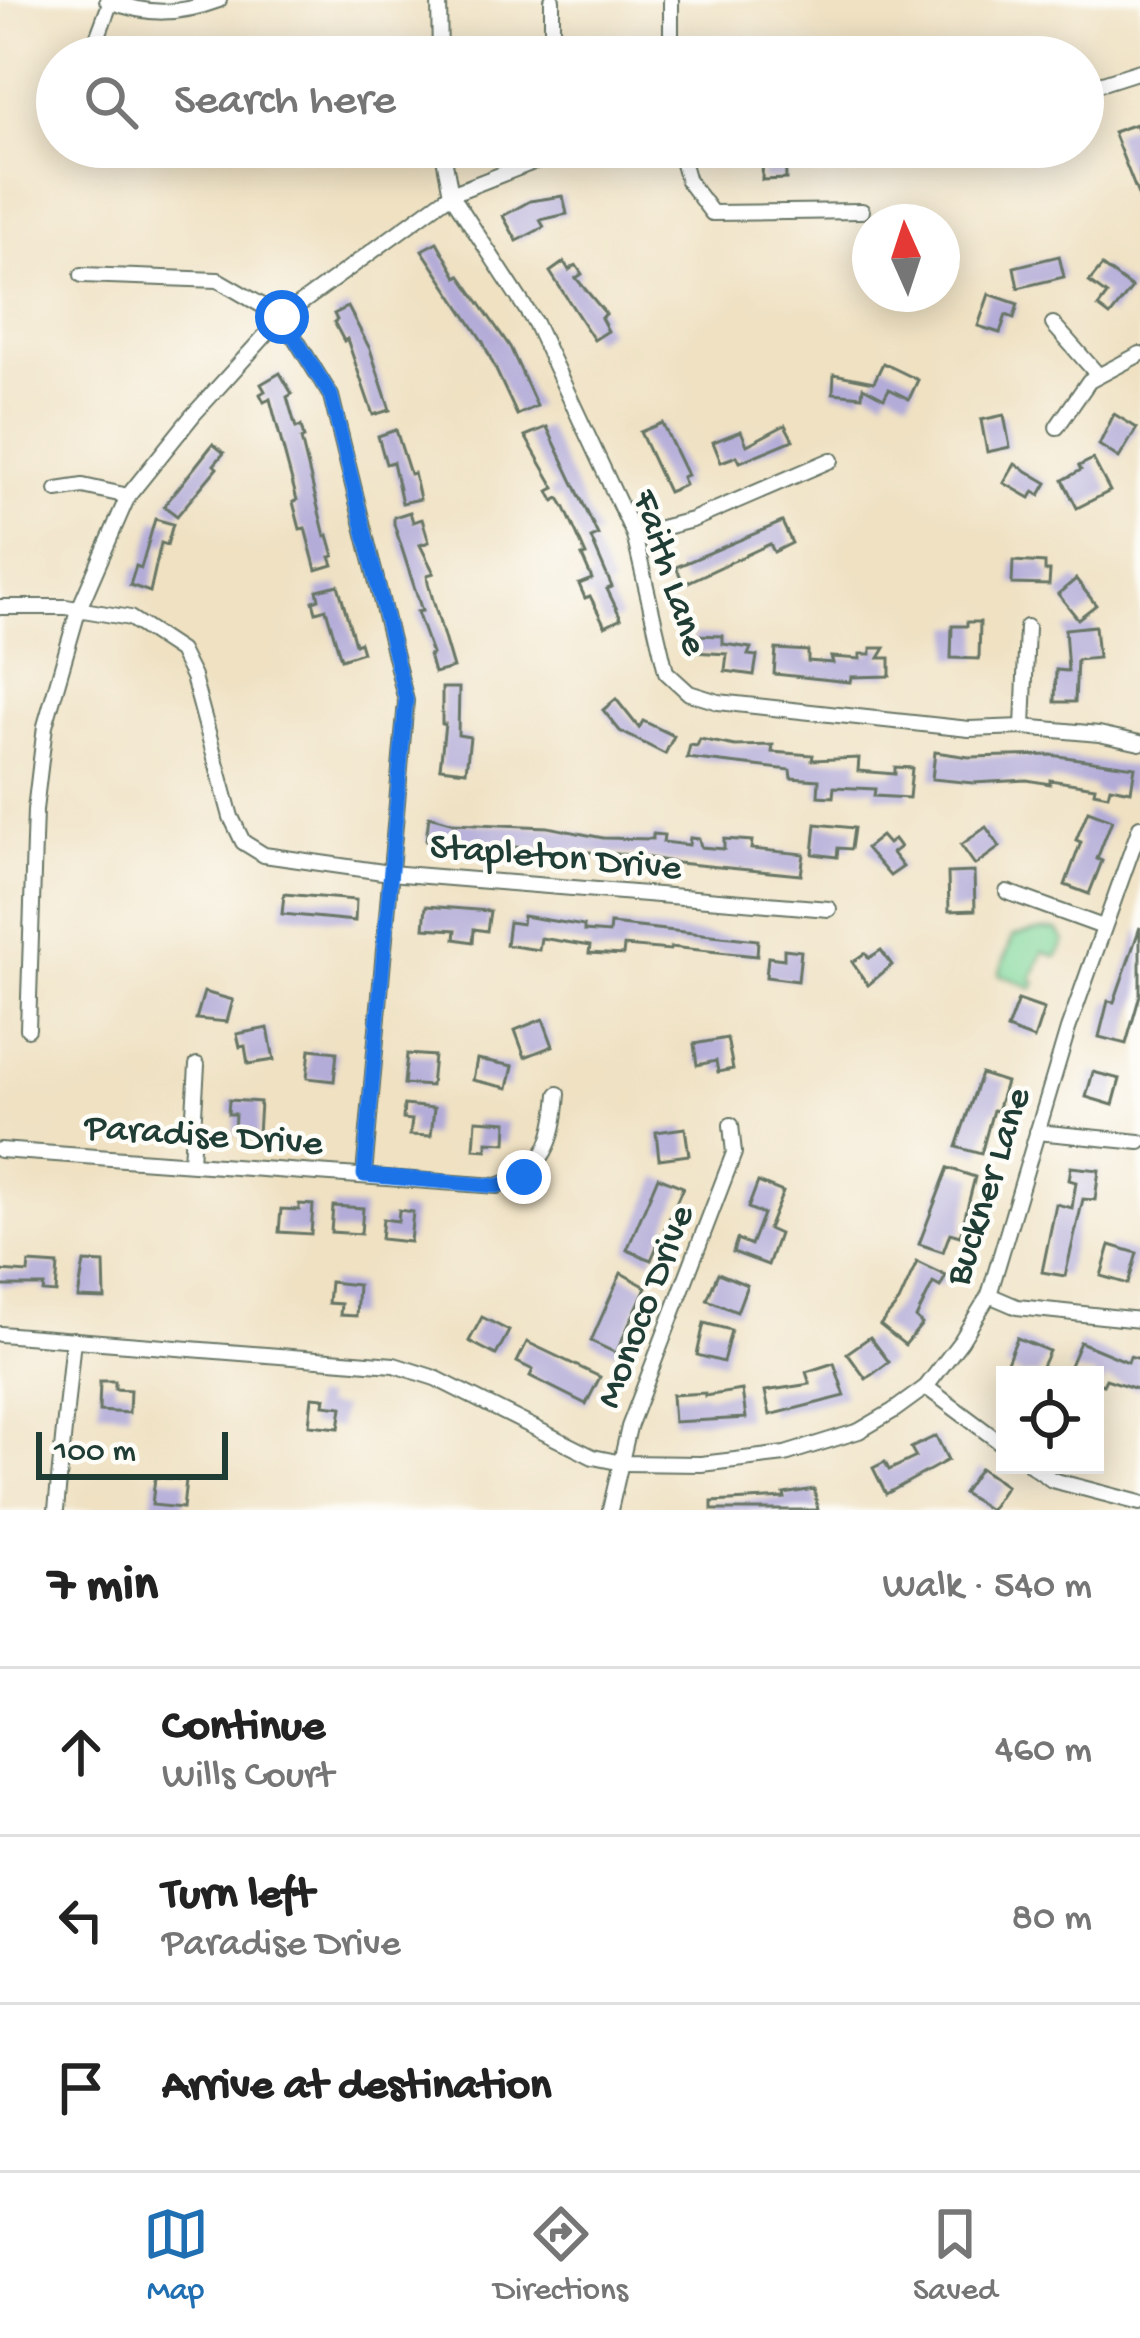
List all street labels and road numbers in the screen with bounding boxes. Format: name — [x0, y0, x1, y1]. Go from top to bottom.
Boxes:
street label: Faith Lane — [619, 484, 716, 662]
street label: Stapleton Drive — [428, 826, 684, 894]
street label: Buckner Lane — [937, 1082, 1045, 1293]
street label: Paradise Drive — [81, 1107, 325, 1169]
street label: Monoco Drive — [588, 1199, 708, 1416]

